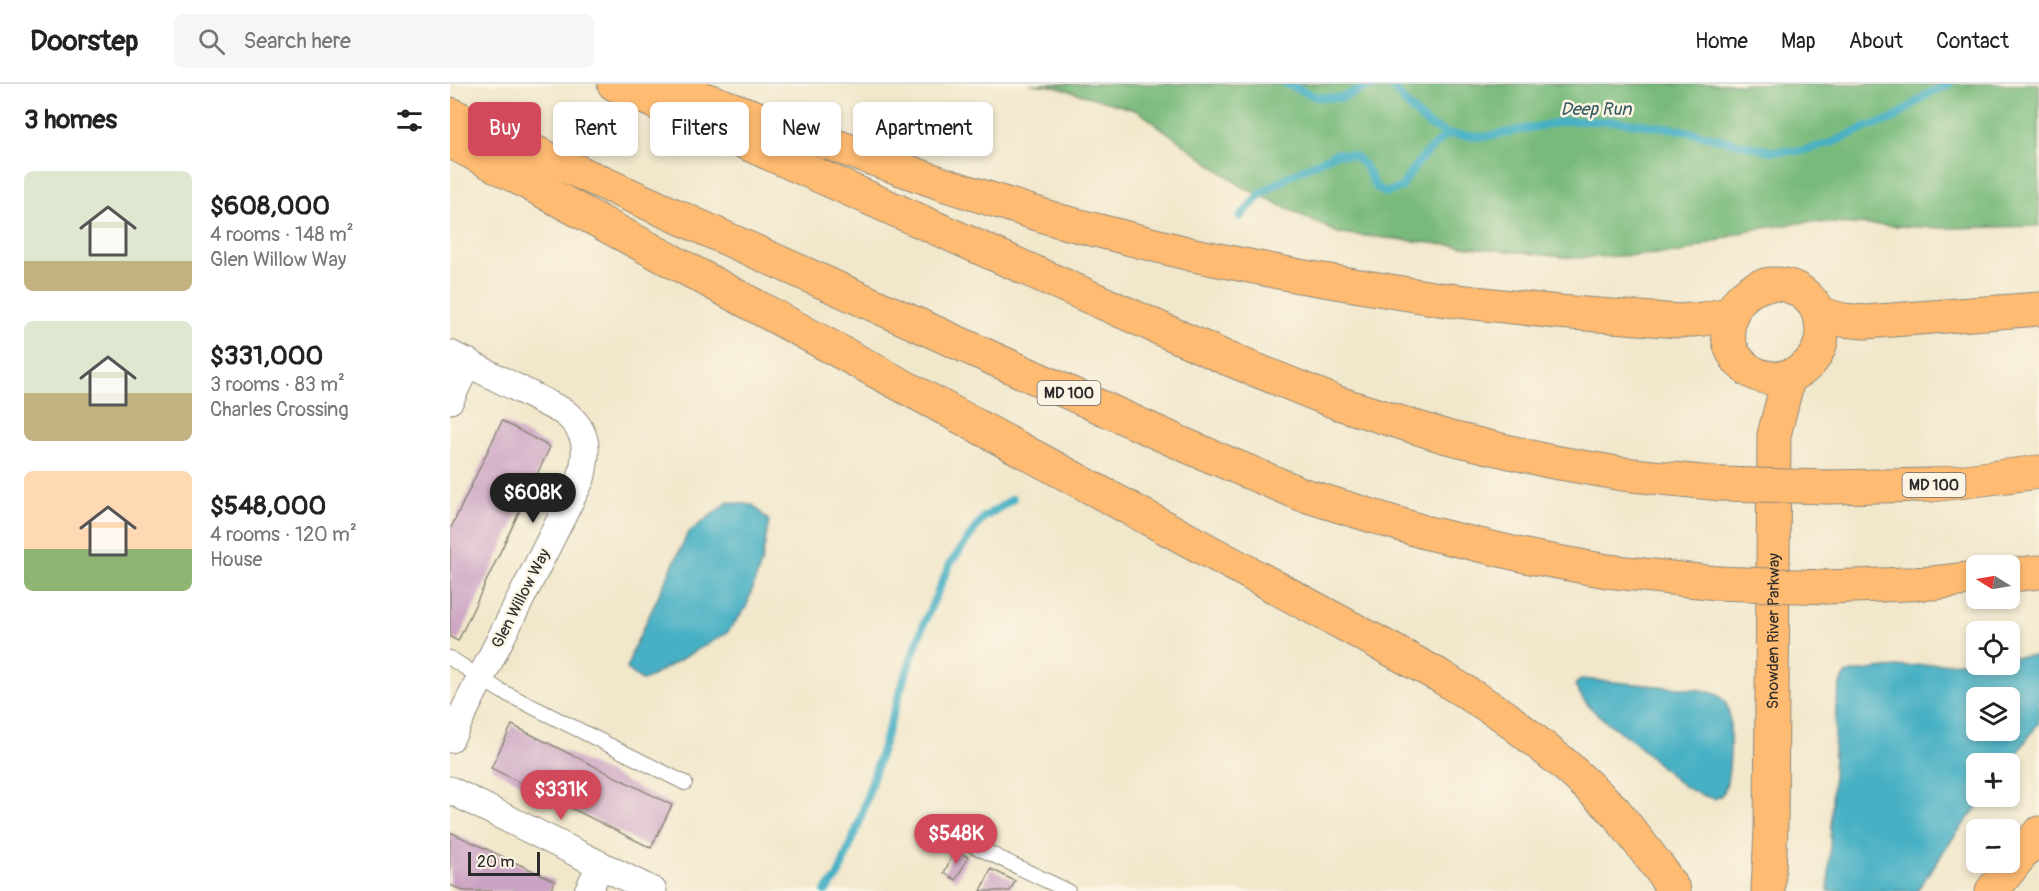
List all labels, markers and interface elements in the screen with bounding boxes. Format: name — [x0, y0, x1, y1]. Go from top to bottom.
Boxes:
search box — [174, 14, 594, 68]
text: Doorstep — [30, 24, 138, 59]
icon: search — [195, 25, 228, 58]
text: Search here — [243, 27, 351, 55]
text: Home — [1695, 28, 1748, 55]
text: Map — [1781, 28, 1816, 55]
text: About — [1849, 28, 1903, 55]
text: Contact — [1936, 28, 2009, 55]
water label: Deep Run — [1560, 98, 1632, 121]
chip: Buy — [468, 102, 541, 156]
chip: Rent — [553, 102, 638, 156]
chip: Filters — [650, 102, 749, 156]
chip: New — [761, 102, 841, 156]
chip: Apartment — [853, 102, 993, 156]
text: 3 homes — [24, 104, 117, 136]
icon: filters — [393, 104, 426, 137]
text: $608,000 — [210, 190, 330, 222]
icon: home — [72, 195, 144, 267]
text: 4 rooms · 148 m² — [210, 222, 354, 247]
text: Glen Willow Way — [210, 247, 346, 272]
text: $331,000 — [210, 340, 323, 372]
icon: home — [72, 345, 144, 417]
text: 3 rooms · 83 m² — [210, 372, 345, 397]
road number: MD 100 — [1038, 381, 1100, 405]
text: Charles Crossing — [210, 397, 349, 422]
pin: $608K — [491, 473, 575, 524]
road number: MD 100 — [1902, 473, 1966, 497]
text: $608K — [504, 480, 562, 505]
text: $548,000 — [210, 490, 326, 522]
icon: home — [72, 495, 144, 567]
text: 4 rooms · 120 m² — [210, 522, 357, 547]
street label: Glen Willow Way — [487, 545, 555, 652]
text: House — [210, 547, 262, 572]
street label: Snowden River Parkway — [1763, 553, 1784, 709]
north arrow — [1966, 555, 2020, 609]
map controls — [1966, 555, 2020, 873]
button: locate — [1966, 621, 2020, 675]
button: layers — [1966, 687, 2020, 741]
button: + — [1966, 753, 2020, 807]
pin: $331K — [519, 770, 603, 821]
text: $331K — [534, 777, 588, 802]
pin: $548K — [914, 814, 998, 865]
button: − — [1966, 819, 2020, 873]
text: $548K — [928, 821, 984, 846]
scale bar — [468, 849, 540, 876]
text: 20 m — [477, 852, 515, 872]

